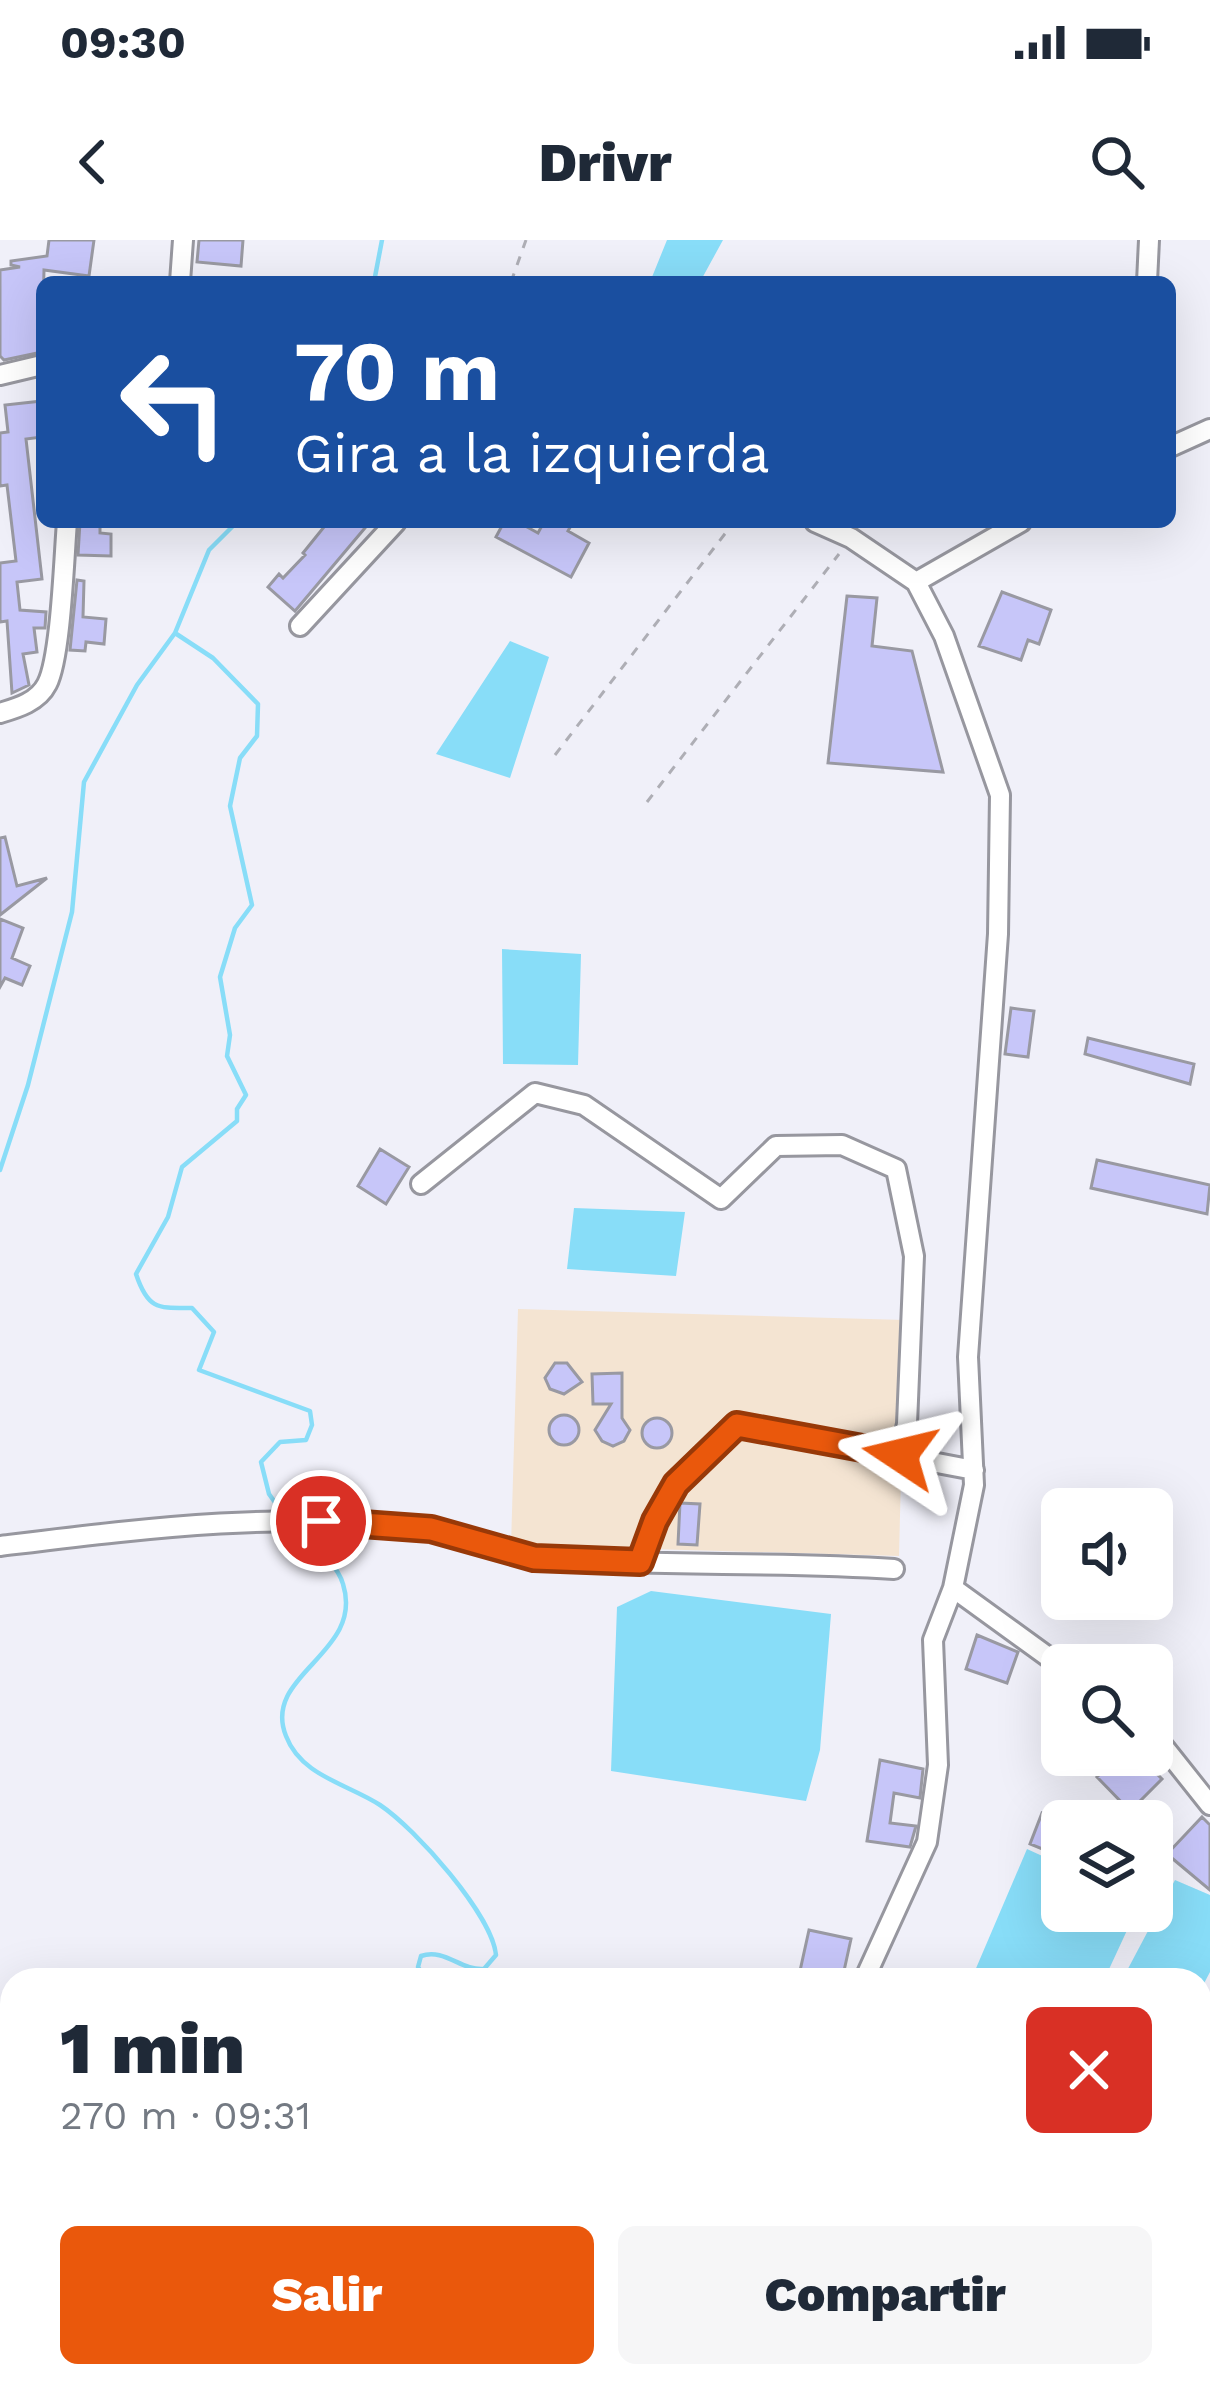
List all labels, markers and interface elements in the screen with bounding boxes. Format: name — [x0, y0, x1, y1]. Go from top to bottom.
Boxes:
text: 09:30 — [60, 16, 186, 69]
icon: back — [60, 129, 126, 195]
icon: search — [1084, 129, 1150, 195]
text: Drivr — [538, 131, 672, 194]
text: 70 m — [294, 322, 500, 420]
icon: left — [96, 324, 252, 480]
text: Gira a la izquierda — [294, 422, 770, 485]
position arrow — [837, 1392, 963, 1518]
pin — [270, 1470, 372, 1572]
icon: arrive — [288, 1488, 354, 1554]
map controls — [1041, 1488, 1173, 1932]
button: sound — [1041, 1488, 1173, 1620]
button: search — [1041, 1644, 1173, 1776]
button: layers — [1041, 1800, 1173, 1932]
text: 1 min — [60, 2006, 245, 2090]
button: close — [1026, 2007, 1152, 2133]
text: 270 m · 09:31 — [60, 2093, 311, 2138]
button: Salir — [60, 2226, 594, 2364]
button: Compartir — [618, 2226, 1152, 2364]

